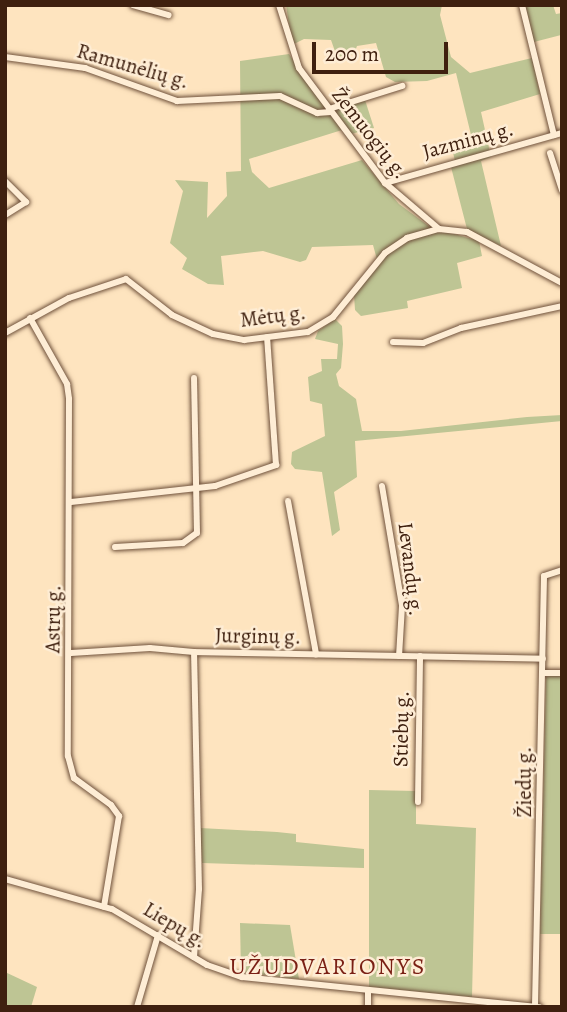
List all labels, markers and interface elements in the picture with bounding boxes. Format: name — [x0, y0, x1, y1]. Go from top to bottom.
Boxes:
scale bar — [315, 28, 452, 72]
street label: Ramunėlių g. — [74, 38, 192, 94]
text: 200 m — [325, 40, 379, 68]
street label: Žemuogių g. — [326, 82, 414, 184]
street label: Jazminų g. — [420, 116, 516, 164]
street label: Mėtų g. — [239, 299, 307, 333]
street label: Levandų g. — [393, 521, 429, 617]
street label: Astrų g. — [40, 585, 66, 653]
street label: Jurginų g. — [215, 623, 301, 649]
street label: Stiebų g. — [388, 691, 414, 767]
street label: Žiedų g. — [511, 747, 537, 817]
street label: Liepų g. — [139, 896, 211, 954]
district label: UŽUDVARIONYS — [231, 953, 425, 981]

